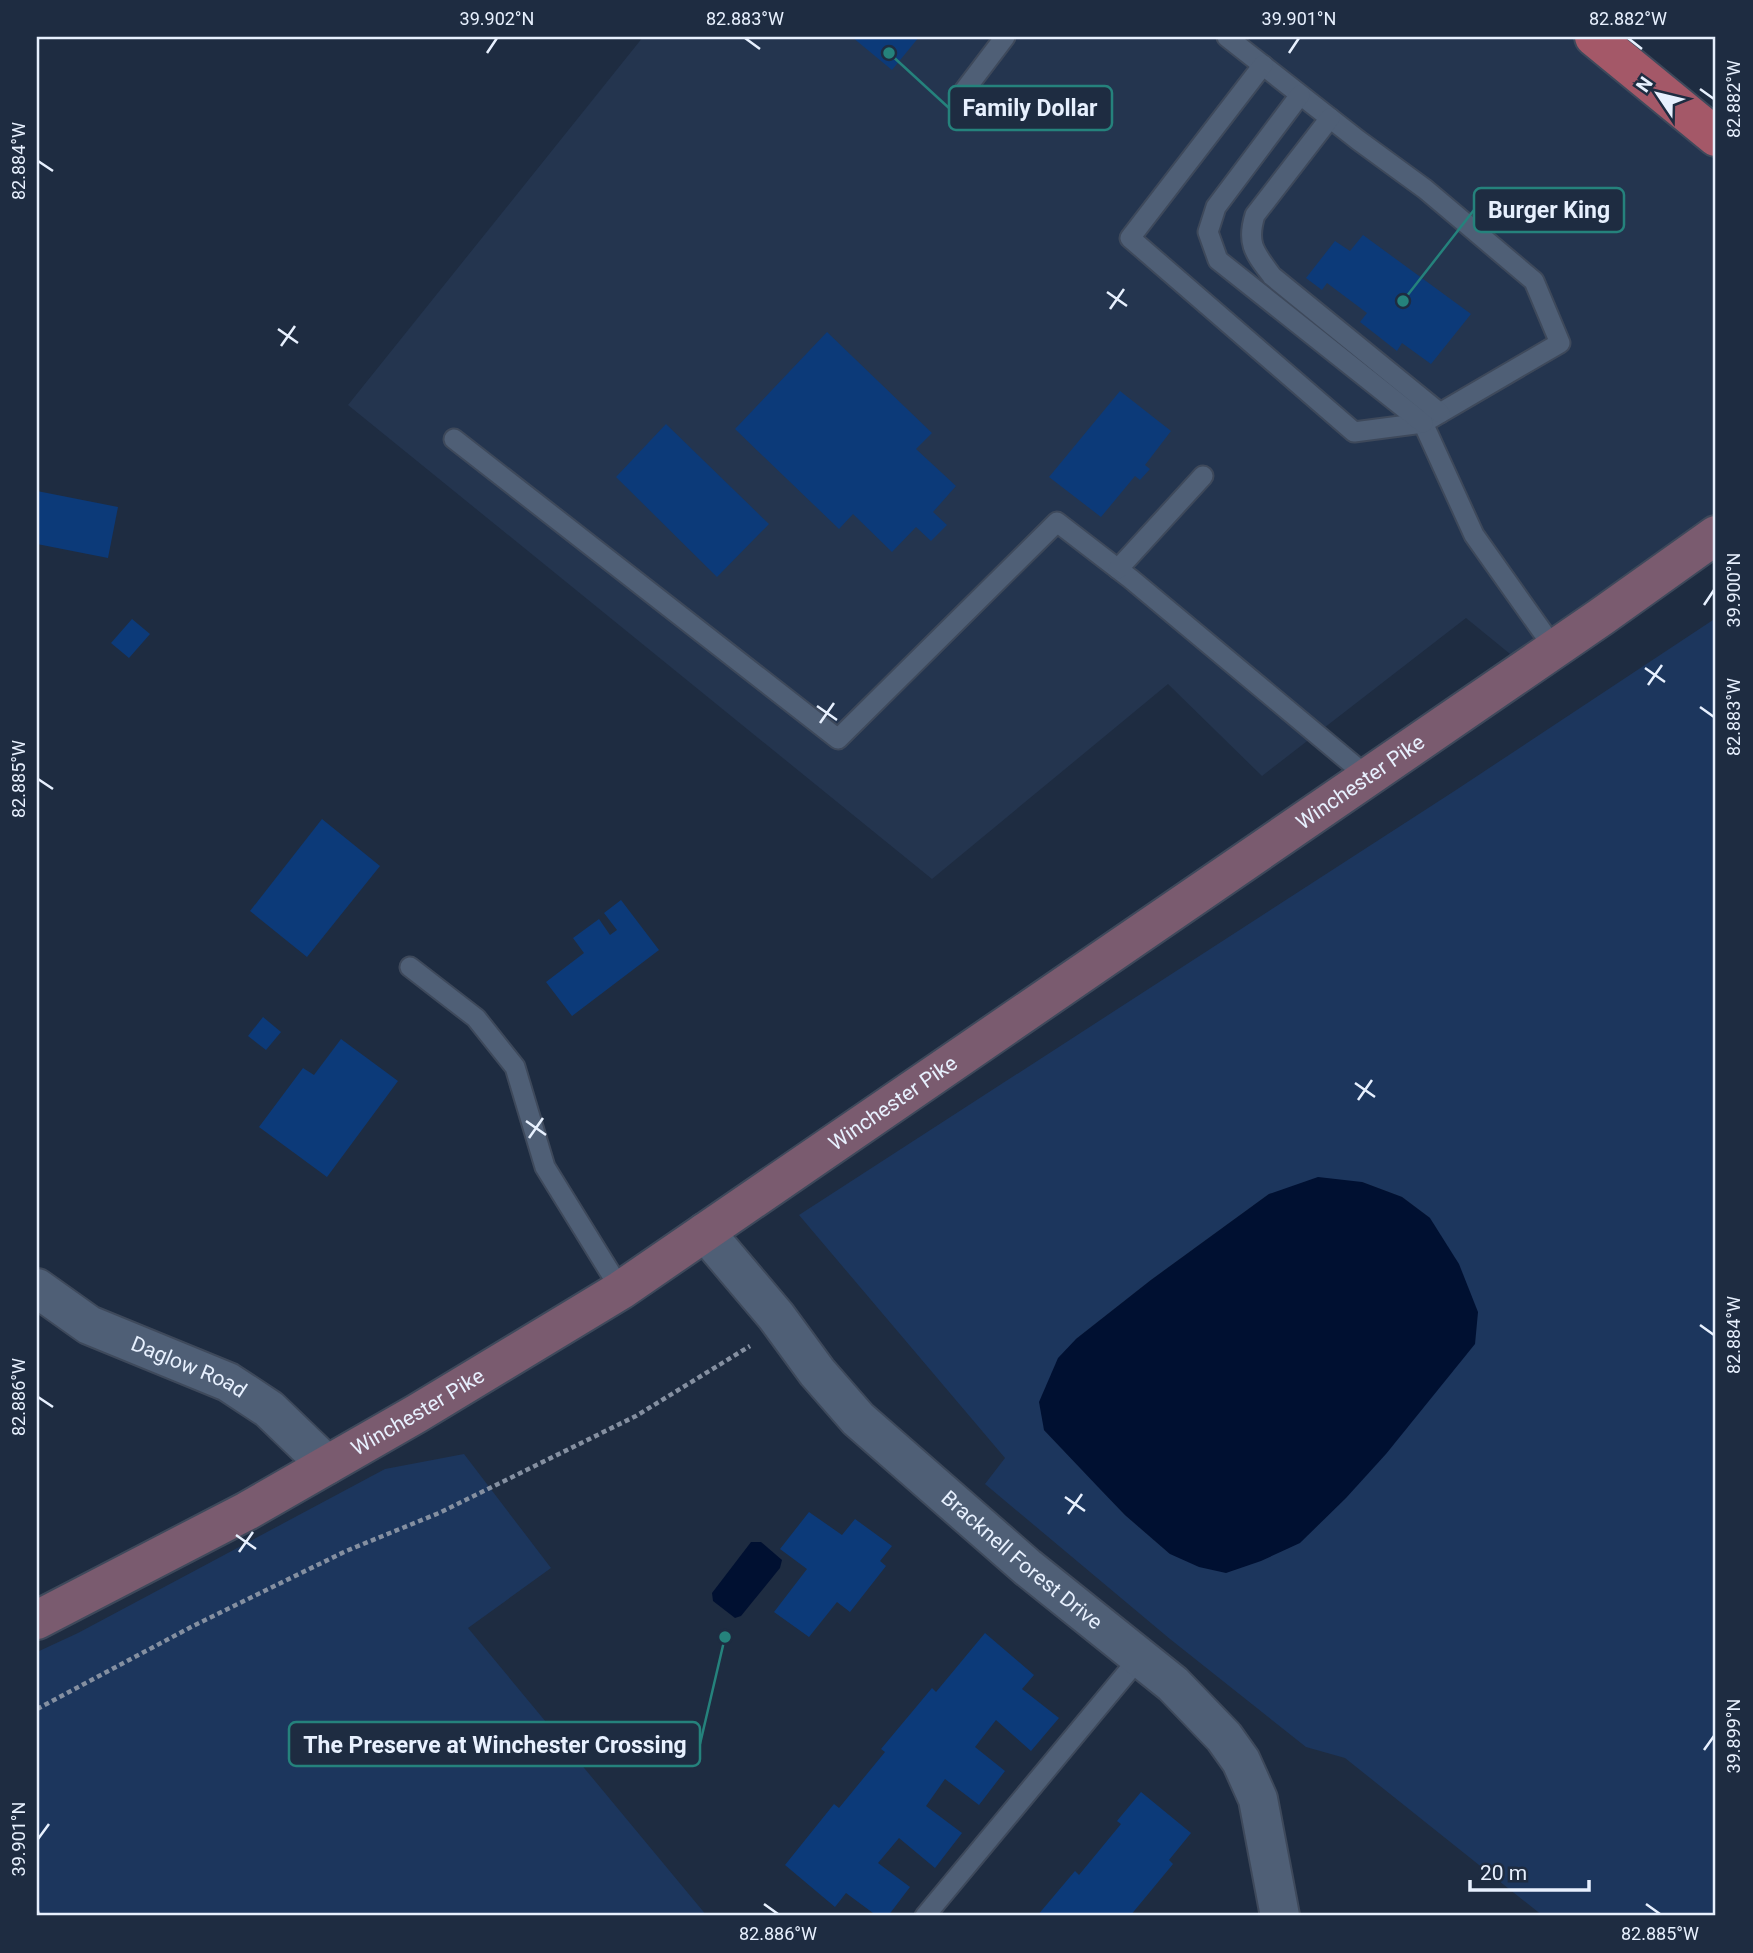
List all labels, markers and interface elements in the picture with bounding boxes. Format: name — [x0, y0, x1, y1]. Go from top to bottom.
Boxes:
text: 39.902°N — [460, 8, 534, 29]
text: 82.883°W — [706, 8, 784, 29]
text: 39.901°N — [1262, 8, 1336, 29]
text: 82.882°W — [1589, 8, 1667, 29]
north arrow — [1624, 60, 1694, 130]
text: 82.882°W — [1723, 60, 1744, 138]
text: N — [1631, 72, 1658, 97]
callout: Family Dollar — [949, 86, 1112, 130]
text: Family Dollar — [963, 95, 1098, 122]
text: 82.884°W — [8, 122, 29, 200]
callout: Burger King — [1474, 188, 1624, 232]
text: Burger King — [1488, 197, 1610, 224]
text: 39.900°N — [1723, 553, 1744, 627]
text: 82.883°W — [1723, 678, 1744, 756]
street label: Winchester Pike — [1292, 730, 1429, 835]
text: 82.885°W — [8, 740, 29, 818]
street label: Winchester Pike — [824, 1051, 962, 1156]
text: 82.884°W — [1723, 1296, 1744, 1374]
street label: Daglow Road — [127, 1332, 251, 1403]
text: 82.886°W — [8, 1358, 29, 1436]
street label: Winchester Pike — [347, 1364, 489, 1461]
street label: Bracknell Forest Drive — [937, 1486, 1107, 1634]
text: 39.899°N — [1723, 1699, 1744, 1773]
callout: The Preserve at Winchester Crossing — [289, 1722, 700, 1766]
text: The Preserve at Winchester Crossing — [303, 1732, 687, 1759]
text: 39.901°N — [8, 1802, 29, 1876]
scale bar — [1470, 1848, 1588, 1892]
text: 20 m — [1480, 1861, 1527, 1885]
text: 82.886°W — [739, 1923, 817, 1944]
text: 82.885°W — [1621, 1923, 1699, 1944]

